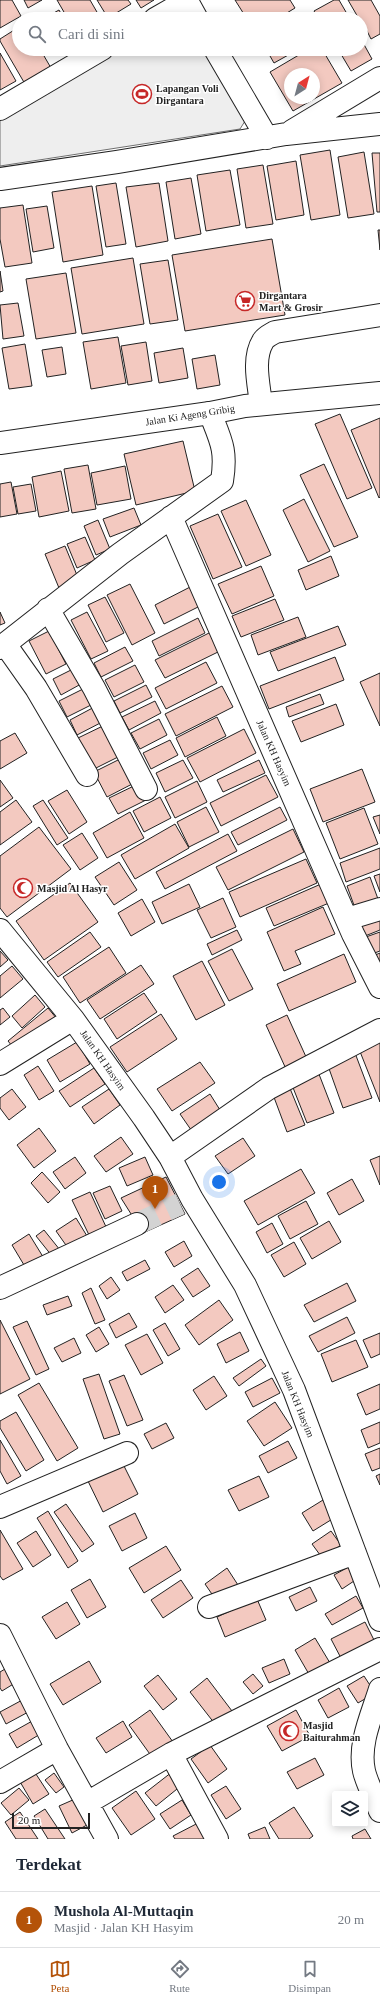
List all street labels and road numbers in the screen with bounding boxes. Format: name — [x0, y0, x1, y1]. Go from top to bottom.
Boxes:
street label: Jalan Ki Ageng Gribig — [145, 403, 235, 427]
street label: Jalan KH Hasyim — [255, 718, 294, 788]
street label: Jalan KH Hasyim — [78, 1028, 128, 1092]
street label: Jalan KH Hasyim — [280, 1369, 316, 1439]

